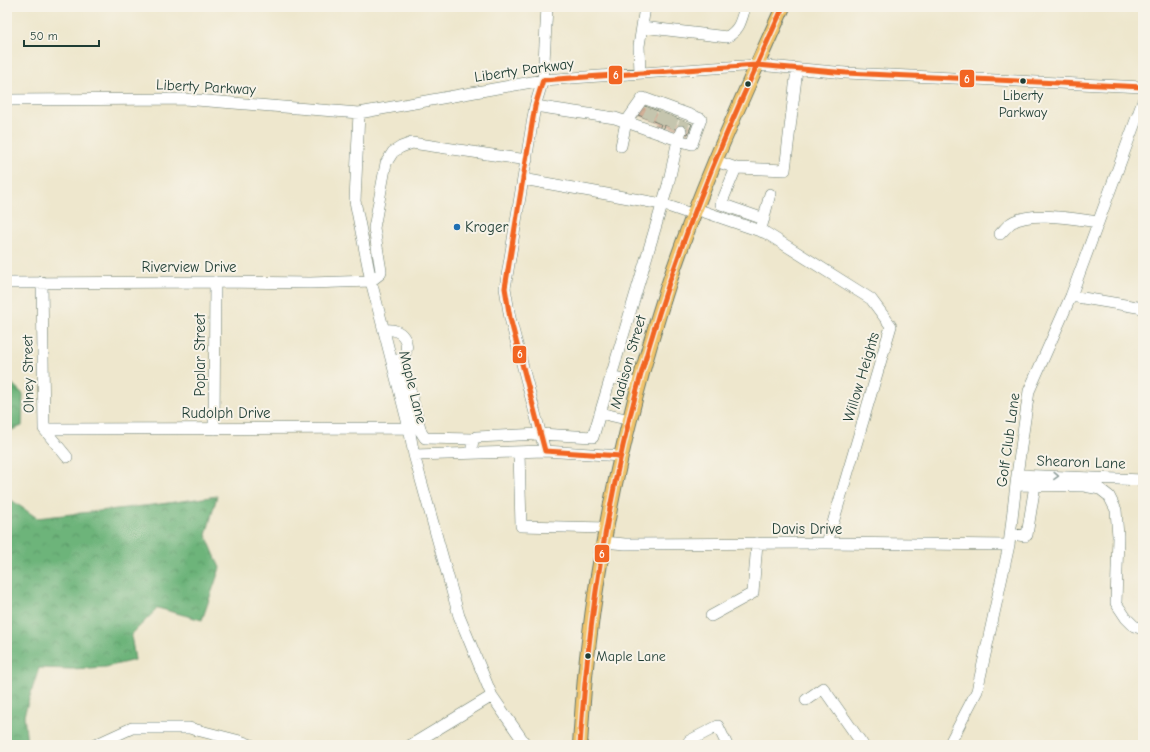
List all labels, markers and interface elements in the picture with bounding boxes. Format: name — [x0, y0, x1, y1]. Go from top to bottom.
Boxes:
scale bar — [24, 22, 99, 48]
text: 50 m — [30, 29, 58, 43]
street label: Liberty Parkway — [473, 54, 575, 86]
line badge: 6 — [608, 65, 623, 85]
text: 6 — [613, 69, 619, 82]
line badge: 6 — [959, 69, 975, 88]
text: 6 — [964, 73, 970, 86]
street label: Liberty Parkway — [155, 75, 257, 99]
marker: Liberty Parkway — [1018, 76, 1028, 86]
unlabelled marker — [743, 79, 753, 89]
place label: Liberty Parkway — [999, 87, 1048, 121]
place label: Kroger — [465, 218, 509, 236]
marker: Kroger — [452, 222, 462, 232]
street label: Riverview Drive — [141, 258, 237, 276]
street label: Madison Street — [606, 312, 650, 411]
street label: Poplar Street — [191, 313, 209, 397]
street label: Willow Heights — [839, 330, 883, 424]
street label: Olney Street — [18, 334, 38, 413]
line badge: 6 — [512, 345, 527, 364]
street label: Maple Lane — [395, 348, 431, 426]
text: 6 — [517, 348, 523, 361]
street label: Golf Club Lane — [992, 391, 1024, 488]
street label: Rudolph Drive — [181, 404, 271, 422]
street label: Shearon Lane — [1036, 451, 1126, 473]
one-way arrow — [1053, 472, 1059, 481]
street label: Davis Drive — [772, 520, 843, 538]
line badge: 6 — [594, 544, 610, 563]
text: 6 — [599, 548, 605, 561]
place label: Maple Lane — [596, 648, 666, 665]
marker: Maple Lane — [583, 651, 593, 661]

